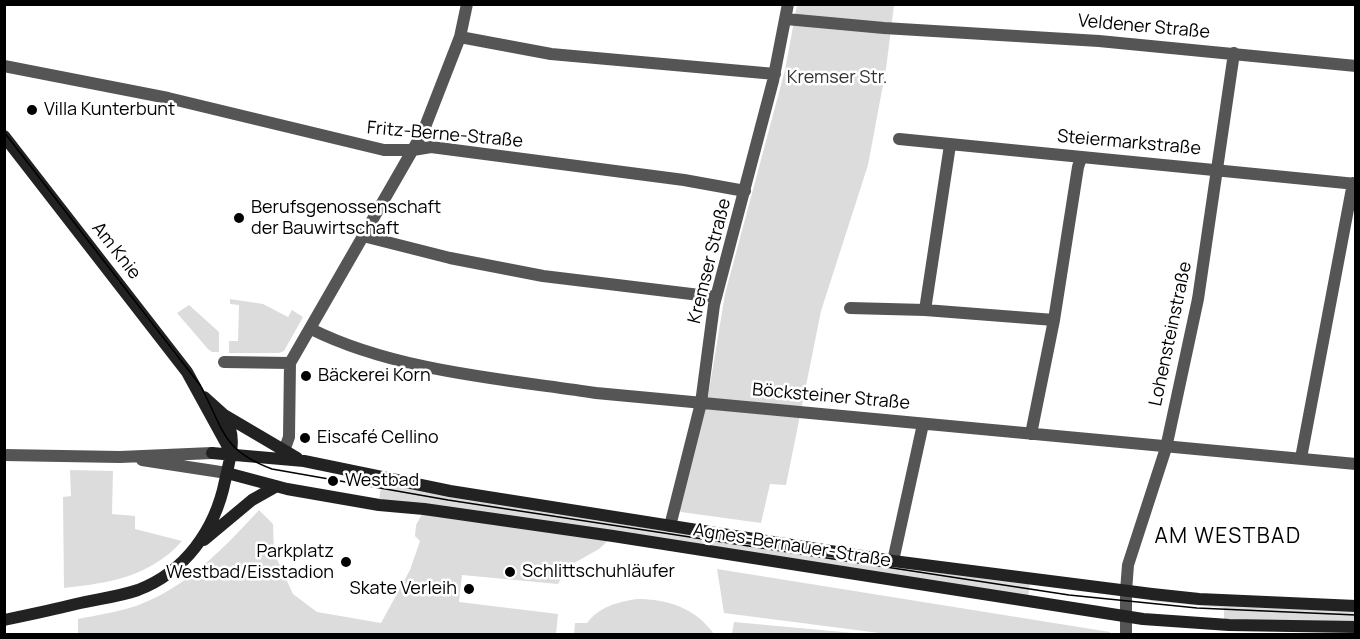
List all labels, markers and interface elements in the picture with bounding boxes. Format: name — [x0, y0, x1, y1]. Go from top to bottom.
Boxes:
street label: Veldener Straße — [1077, 10, 1211, 44]
park label: Kremser Str. — [787, 67, 887, 89]
place label: Villa Kunterbunt — [44, 99, 175, 121]
marker: Villa Kunterbunt — [25, 103, 39, 117]
street label: Fritz-Berne-Straße — [366, 117, 524, 153]
street label: Steiermarkstraße — [1056, 126, 1202, 160]
street label: Kremser Straße — [684, 196, 736, 326]
place label: Berufsgenossenschaft der Bauwirtschaft — [251, 197, 441, 240]
marker: Berufsgenossenschaft der Bauwirtschaft — [232, 211, 246, 225]
street label: Am Knie — [87, 218, 145, 284]
street label: Lohensteinstraße — [1145, 260, 1197, 408]
place label: Bäckerei Korn — [318, 365, 431, 387]
marker: Bäckerei Korn — [299, 369, 313, 383]
street label: Böcksteiner Straße — [751, 379, 911, 415]
place label: Eiscafé Cellino — [317, 427, 439, 449]
marker: Eiscafé Cellino — [298, 431, 312, 445]
place label: Westbad — [345, 470, 419, 492]
marker: Westbad — [326, 474, 340, 488]
street label: Agnes-Bernauer-Straße — [692, 520, 892, 572]
district label: AM WESTBAD — [1155, 524, 1301, 550]
place label: Parkplatz Westbad/Eisstadion — [166, 541, 334, 584]
marker: Parkplatz Westbad/Eisstadion — [339, 555, 353, 569]
place label: Schlittschuhläufer — [522, 561, 675, 583]
marker: Schlittschuhläufer — [503, 565, 517, 579]
place label: Skate Verleih — [350, 578, 457, 600]
marker: Skate Verleih — [462, 582, 476, 596]

